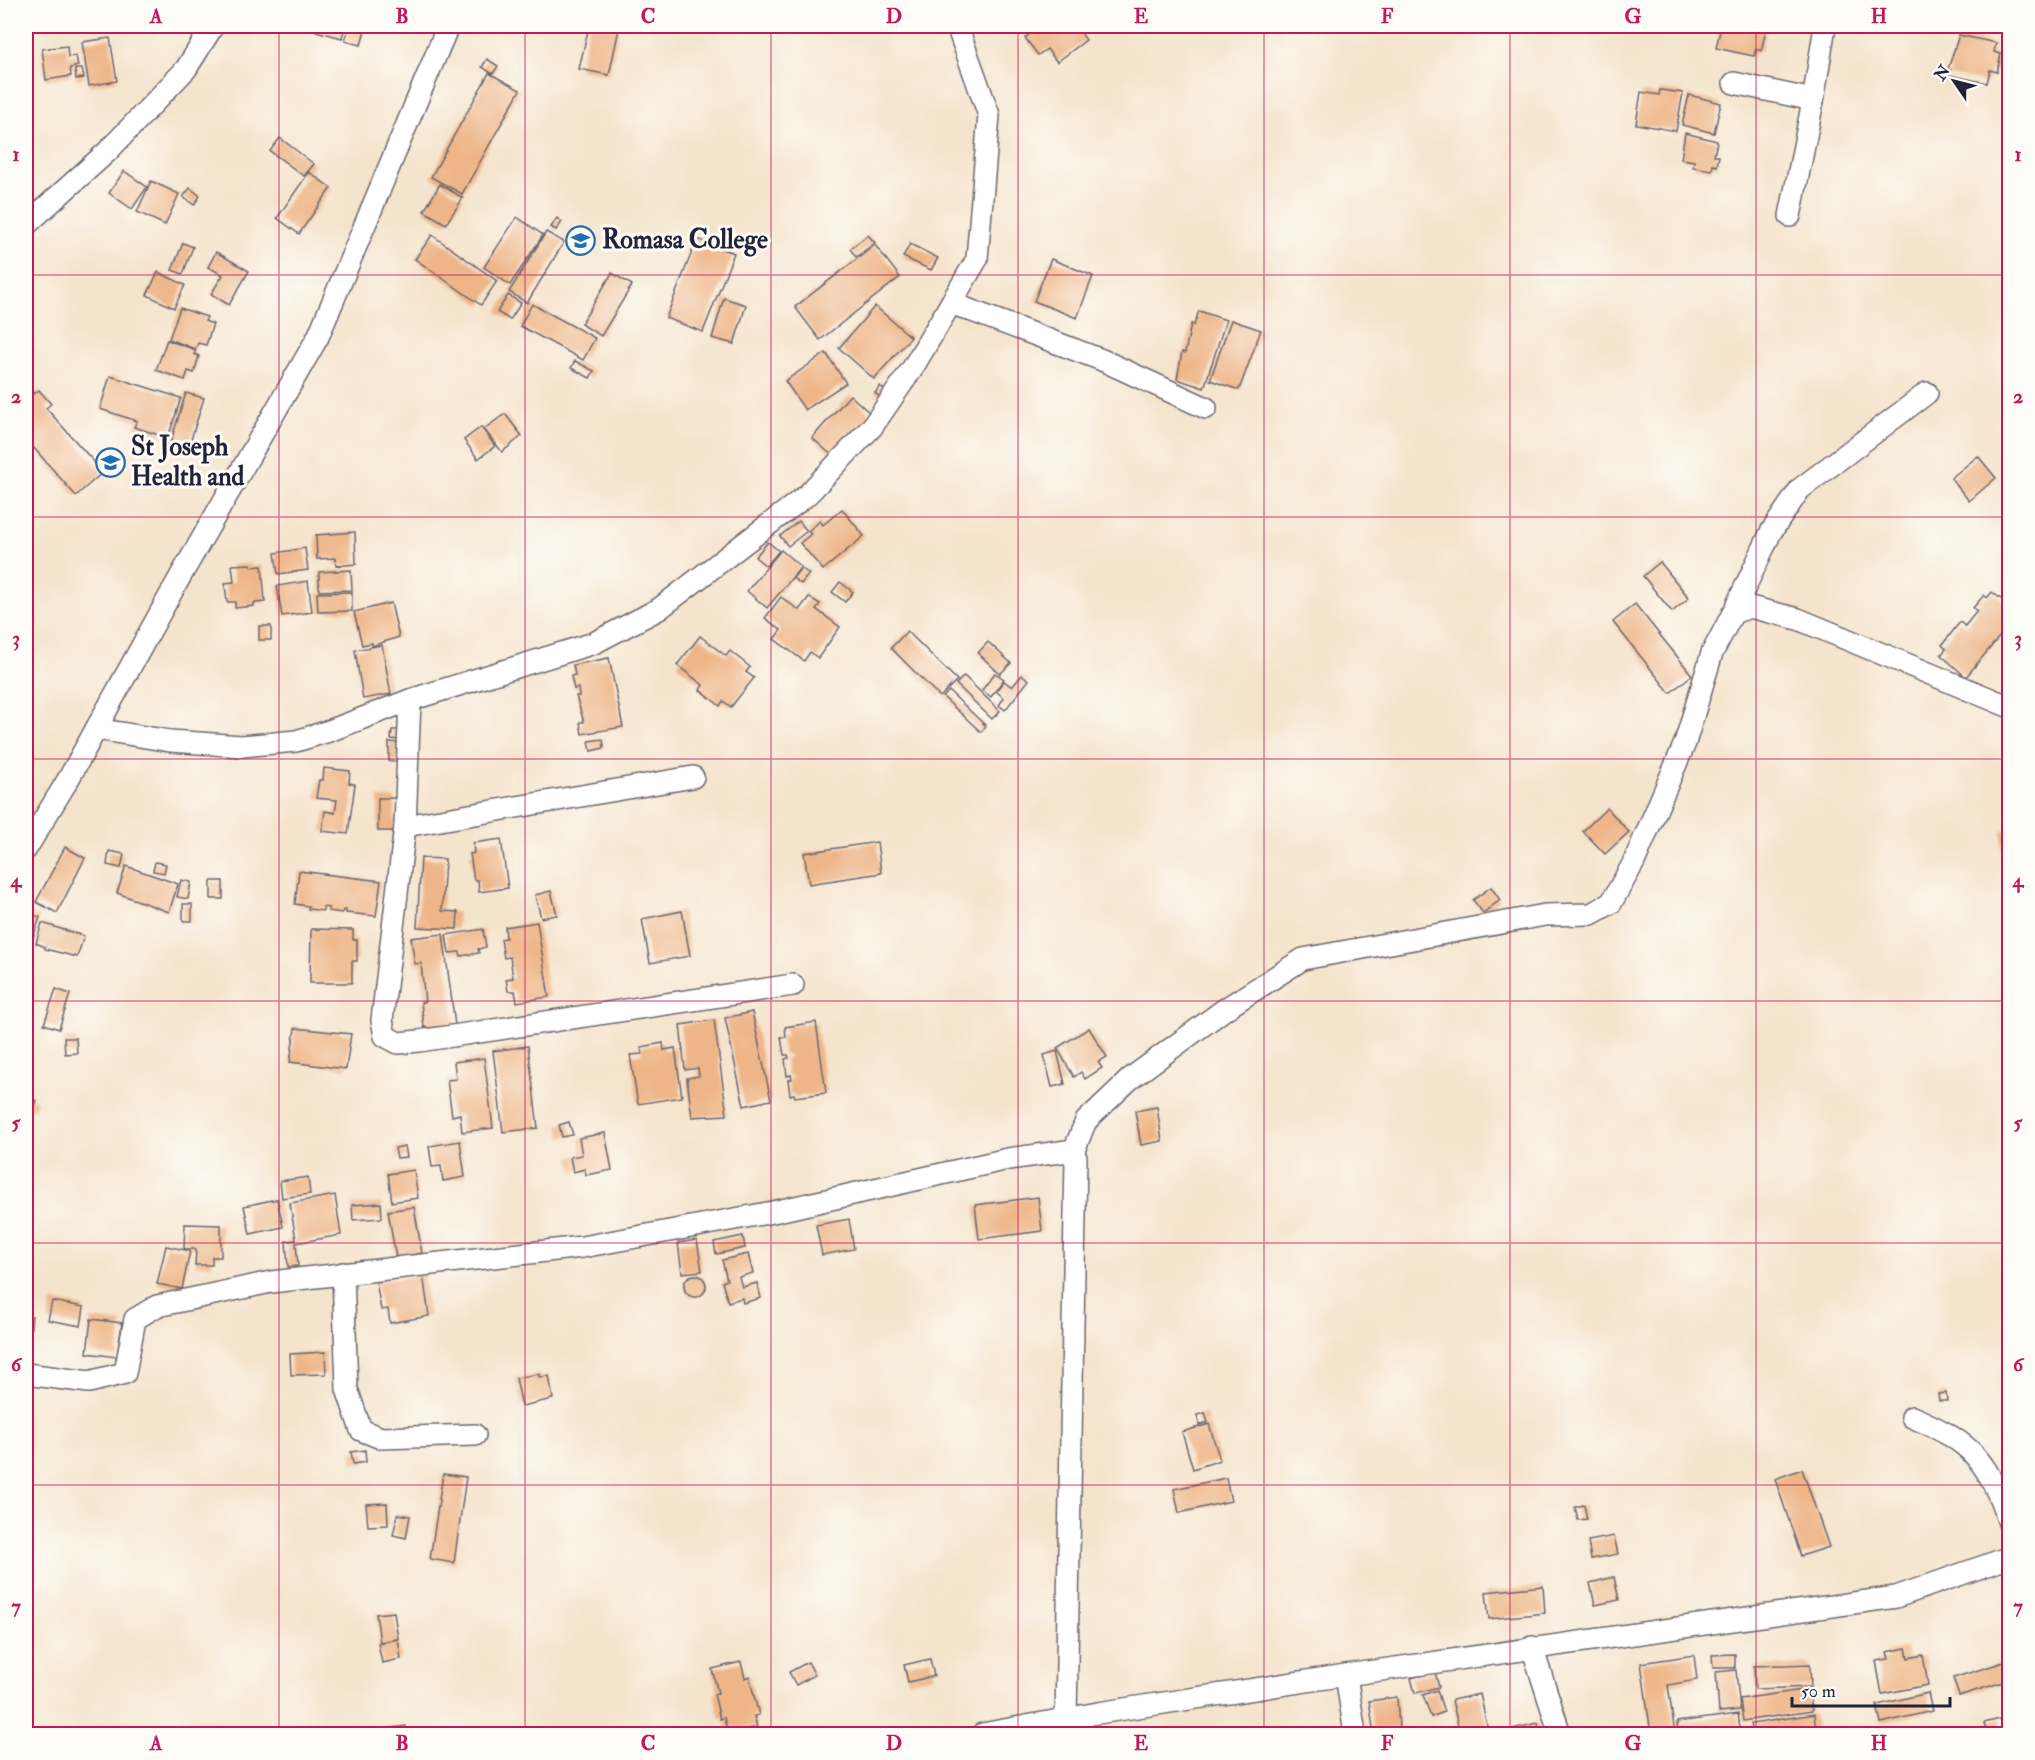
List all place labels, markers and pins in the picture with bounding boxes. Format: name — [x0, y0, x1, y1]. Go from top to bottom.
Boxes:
school or university icon: Romasa College — [565, 224, 597, 256]
place label: Romasa College — [602, 224, 768, 257]
place label: St Joseph Health and — [131, 431, 245, 493]
school or university icon: St Joseph Health and — [94, 446, 126, 478]

